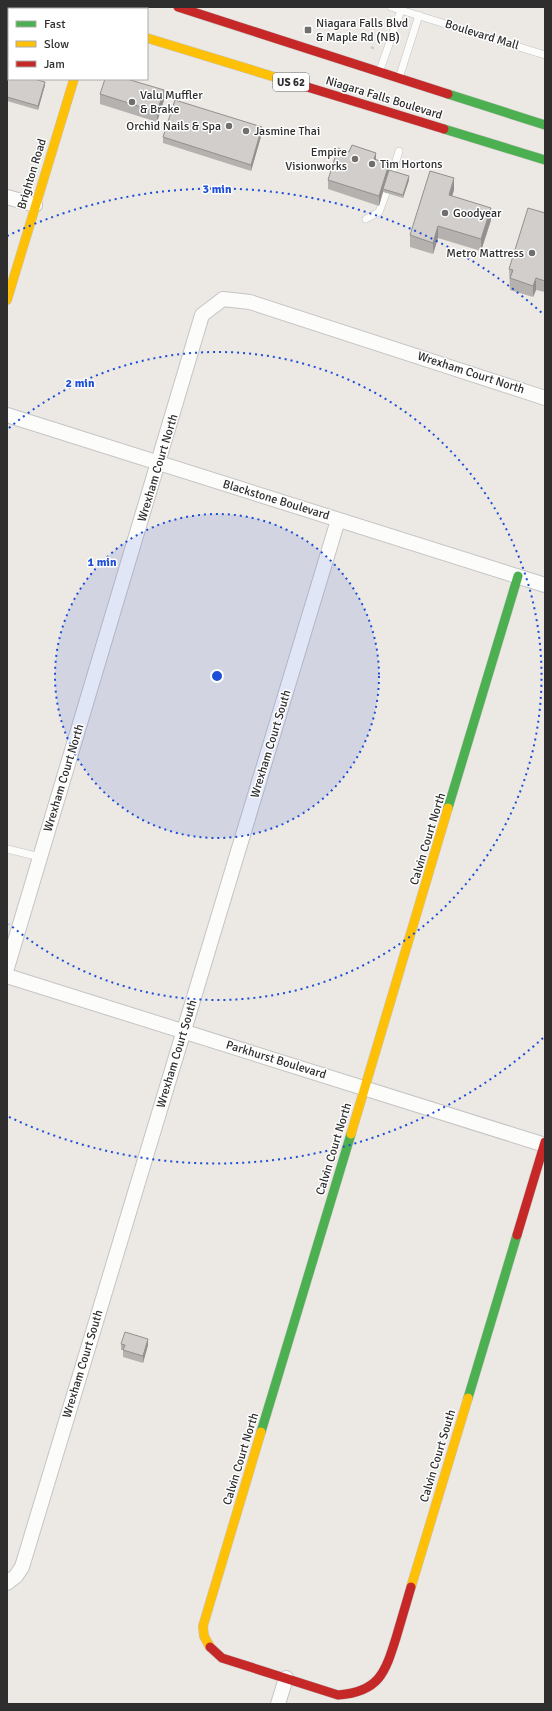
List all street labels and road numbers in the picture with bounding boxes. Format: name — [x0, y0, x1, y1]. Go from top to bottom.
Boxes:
street label: Boulevard Mall — [443, 17, 521, 54]
road number: US 62 — [273, 73, 309, 91]
street label: Niagara Falls Boulevard — [324, 73, 444, 123]
street label: Brighton Road — [14, 137, 50, 211]
street label: Wrexham Court North — [416, 349, 526, 397]
street label: Wrexham Court North — [134, 412, 182, 524]
street label: Blackstone Boulevard — [221, 477, 331, 523]
street label: Wrexham Court South — [247, 688, 295, 800]
street label: Wrexham Court North — [40, 722, 88, 834]
street label: Calvin Court North — [407, 791, 449, 887]
street label: Wrexham Court South — [153, 998, 201, 1110]
street label: Parkhurst Boulevard — [224, 1038, 328, 1082]
street label: Calvin Court North — [313, 1101, 355, 1197]
street label: Wrexham Court South — [59, 1308, 107, 1420]
street label: Calvin Court South — [417, 1408, 459, 1504]
street label: Calvin Court North — [220, 1411, 262, 1507]

